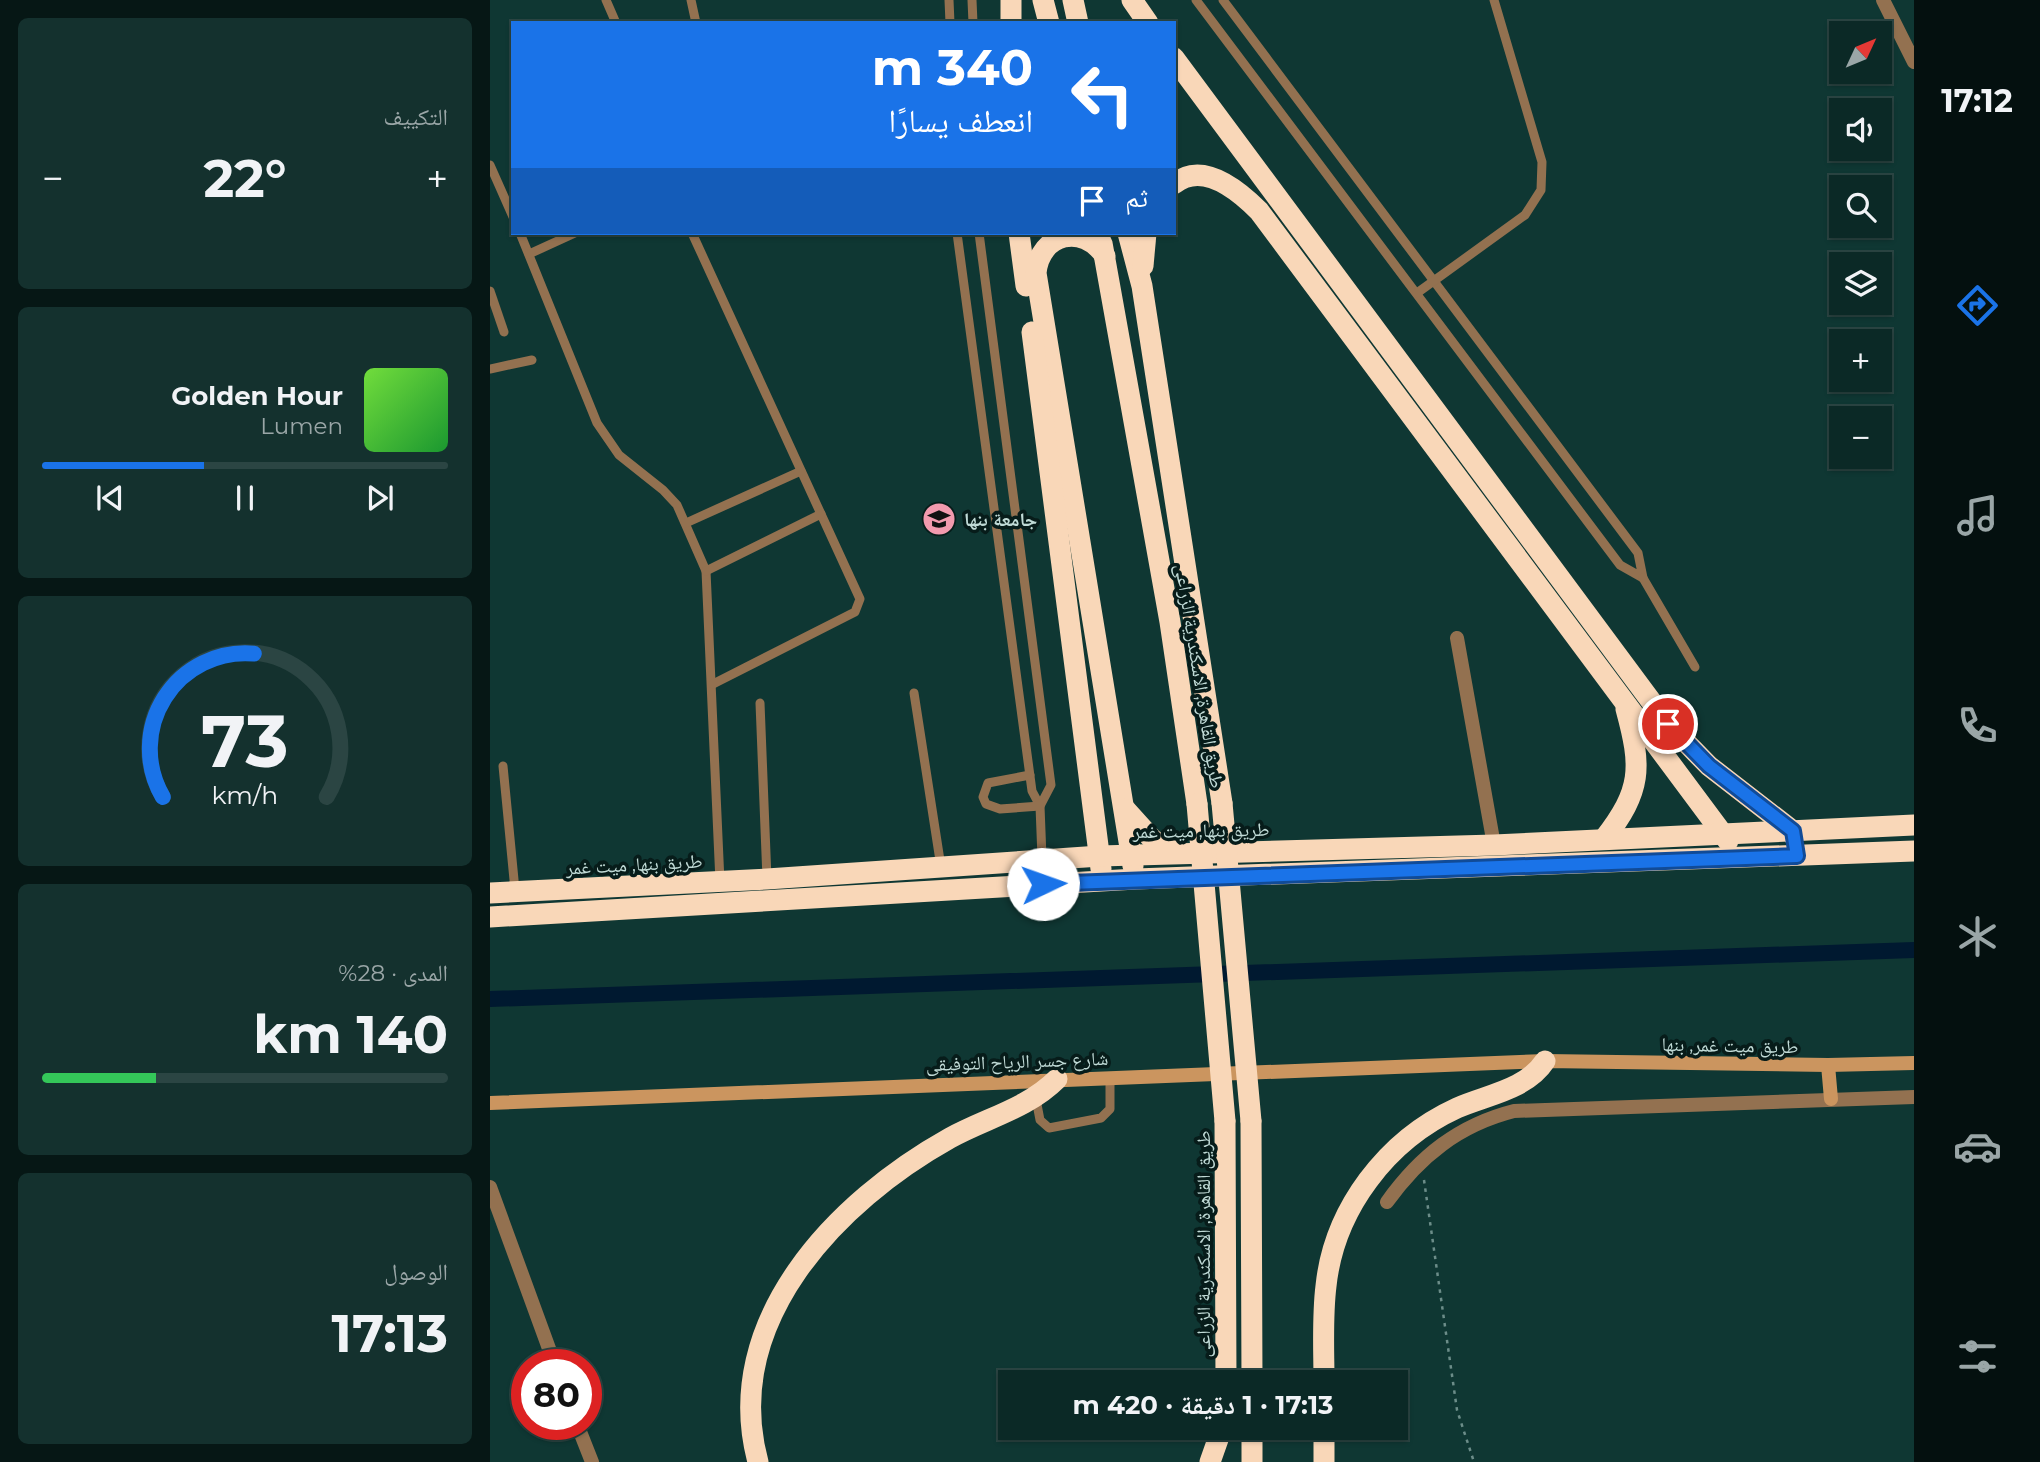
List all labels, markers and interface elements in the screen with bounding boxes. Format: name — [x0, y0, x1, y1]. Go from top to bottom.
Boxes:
north arrow — [1829, 21, 1892, 84]
map controls — [1829, 21, 1892, 469]
text: 340 m — [872, 38, 1033, 97]
icon: left — [1057, 49, 1148, 140]
text: 17:12 — [1941, 81, 2013, 120]
button: sound — [1829, 98, 1892, 161]
text: انعطف يسارًا — [888, 101, 1033, 140]
text: التكييف — [383, 103, 448, 131]
text: 22° — [203, 147, 287, 210]
text: − — [42, 155, 64, 202]
text: + — [426, 155, 448, 202]
button: search — [1829, 175, 1892, 238]
icon: arrive — [1073, 182, 1111, 220]
text: ثم — [1125, 182, 1148, 214]
button: layers — [1829, 252, 1892, 315]
icon: directions — [1953, 281, 2002, 330]
button: + — [1829, 329, 1892, 392]
text: Golden Hour — [171, 380, 343, 412]
button: − — [1829, 406, 1892, 469]
text: Lumen — [260, 412, 343, 440]
icon: previous — [91, 479, 129, 517]
icon: pause — [226, 479, 264, 517]
icon: next — [361, 479, 399, 517]
icon: music — [1953, 491, 2002, 540]
school or university icon: جامعة بنها — [920, 500, 958, 538]
place label: جامعة بنها — [964, 508, 1037, 531]
street label: طريق القاهرة, الاسكندرية الزراعى — [1170, 562, 1229, 790]
pin — [1638, 694, 1698, 754]
text: 73 — [201, 697, 289, 785]
icon: phone — [1953, 701, 2002, 750]
icon: arrive — [1649, 705, 1687, 743]
text: km/h — [212, 780, 278, 810]
street label: طريق بنها, ميت غمر — [1131, 818, 1270, 843]
position arrow — [1006, 847, 1080, 921]
street label: طريق بنها, ميت غمر — [564, 849, 703, 880]
icon: climate — [1953, 912, 2002, 961]
text: المدى · 28% — [338, 959, 448, 987]
text: 140 km — [253, 1003, 448, 1066]
street label: طريق ميت غمر, بنها — [1661, 1033, 1799, 1058]
street label: شارع جسر الرياح التوفيقى — [925, 1047, 1109, 1076]
icon: car — [1953, 1122, 2002, 1171]
street label: طريق القاهرة, الاسكندرية الزراعى — [1192, 1131, 1215, 1358]
text: الوصول — [384, 1258, 448, 1286]
text: 17:13 — [332, 1302, 448, 1365]
icon: filters — [1953, 1332, 2002, 1381]
speed limit sign: 80 — [511, 1349, 602, 1440]
text: 17:13 · 1 دقيقة · 420 m — [1072, 1389, 1334, 1421]

